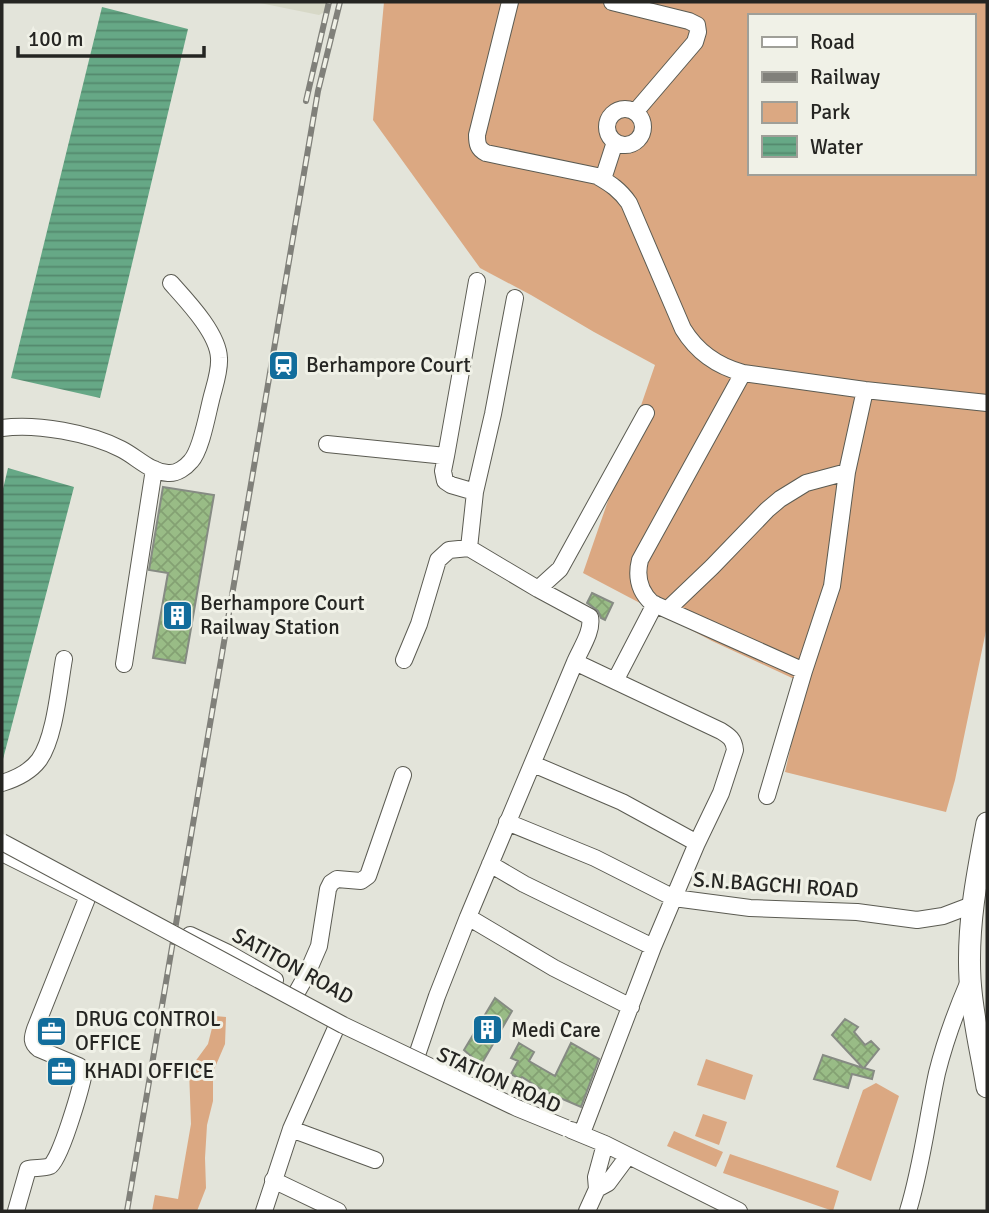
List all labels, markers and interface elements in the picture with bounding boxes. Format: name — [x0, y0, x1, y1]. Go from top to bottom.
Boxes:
scale bar — [18, 14, 203, 58]
legend — [748, 14, 975, 175]
text: 100 m — [28, 26, 83, 52]
text: Road — [810, 29, 855, 55]
text: Railway — [810, 64, 880, 90]
text: Park — [810, 99, 851, 125]
text: Water — [810, 134, 863, 160]
station icon: Berhampore Court — [266, 348, 300, 382]
place label: Berhampore Court — [306, 352, 471, 378]
place label: Berhampore Court Railway Station — [200, 590, 365, 640]
building icon: Berhampore Court Railway Station — [160, 598, 194, 632]
street label: S.N.BAGCHI ROAD — [692, 866, 860, 904]
street label: SATITON ROAD — [228, 922, 358, 1010]
place label: DRUG CONTROL OFFICE — [75, 1006, 221, 1056]
building icon: Medi Care — [471, 1013, 505, 1047]
office icon: DRUG CONTROL OFFICE — [35, 1014, 69, 1048]
place label: Medi Care — [511, 1017, 601, 1043]
street label: STATION ROAD — [433, 1041, 565, 1119]
office icon: KHADI OFFICE — [44, 1054, 78, 1088]
place label: KHADI OFFICE — [84, 1058, 214, 1084]

